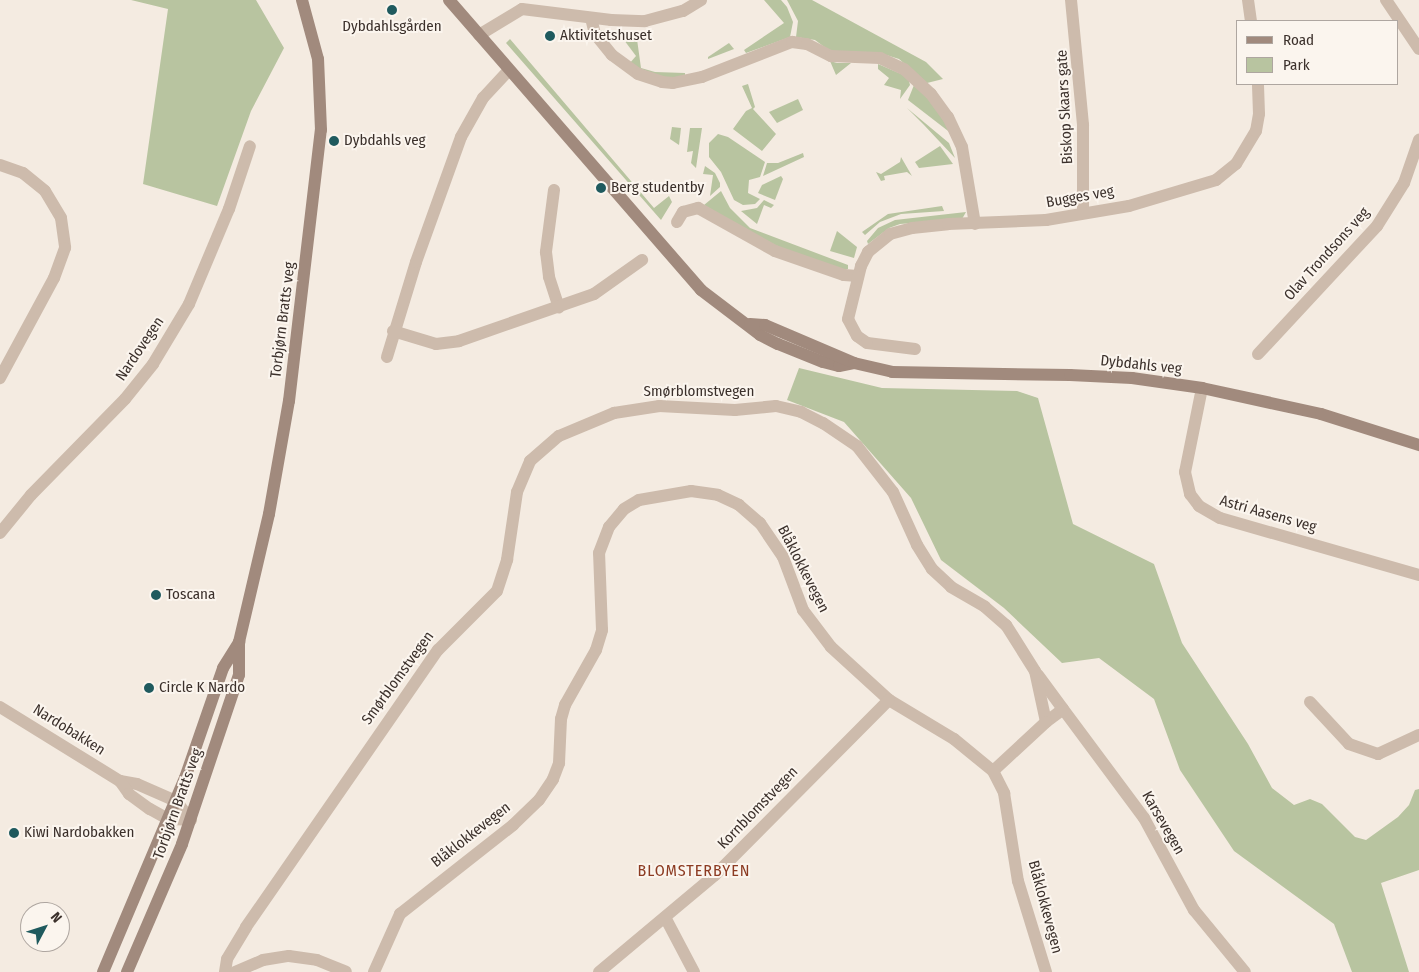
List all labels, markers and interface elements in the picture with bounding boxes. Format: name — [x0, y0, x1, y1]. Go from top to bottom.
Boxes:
marker: Dybdahlsgården — [386, 4, 398, 16]
place label: Dybdahlsgården — [342, 18, 442, 36]
legend — [1236, 20, 1399, 85]
place label: Aktivitetshuset — [560, 27, 652, 45]
marker: Aktivitetshuset — [544, 30, 556, 42]
text: Road — [1283, 31, 1314, 49]
street label: Biskop Skaars gate — [1053, 49, 1077, 165]
text: Park — [1283, 56, 1310, 74]
place label: Dybdahls veg — [344, 132, 426, 150]
marker: Dybdahls veg — [328, 135, 340, 147]
place label: Berg studentby — [611, 179, 704, 197]
marker: Berg studentby — [595, 182, 607, 194]
street label: Bugges veg — [1045, 182, 1115, 212]
street label: Olav Trondsons veg — [1281, 204, 1373, 304]
street label: Torbjørn Bratts veg — [267, 261, 299, 379]
street label: Nardovegen — [112, 314, 168, 384]
street label: Dybdahls veg — [1099, 352, 1183, 378]
street label: Smørblomstvegen — [644, 383, 754, 401]
street label: Astri Aasens veg — [1218, 492, 1318, 536]
street label: Blåklokkevegen — [773, 522, 833, 616]
place label: Toscana — [166, 586, 215, 604]
marker: Toscana — [150, 589, 162, 601]
street label: Smørblomstvegen — [358, 628, 438, 728]
place label: Circle K Nardo — [159, 679, 245, 697]
marker: Circle K Nardo — [143, 682, 155, 694]
street label: Nardobakken — [30, 701, 108, 759]
street label: Torbjørn Bratts veg — [150, 746, 206, 862]
street label: Kornblomstvegen — [714, 763, 802, 853]
street label: Karsevegen — [1138, 788, 1188, 858]
street label: Blåklokkevegen — [428, 798, 514, 872]
place label: Kiwi Nardobakken — [24, 824, 134, 842]
marker: Kiwi Nardobakken — [8, 827, 20, 839]
street label: Blåklokkevegen — [1024, 859, 1066, 955]
district label: BLOMSTERBYEN — [636, 861, 752, 881]
north arrow — [20, 902, 70, 952]
text: N — [47, 909, 65, 926]

